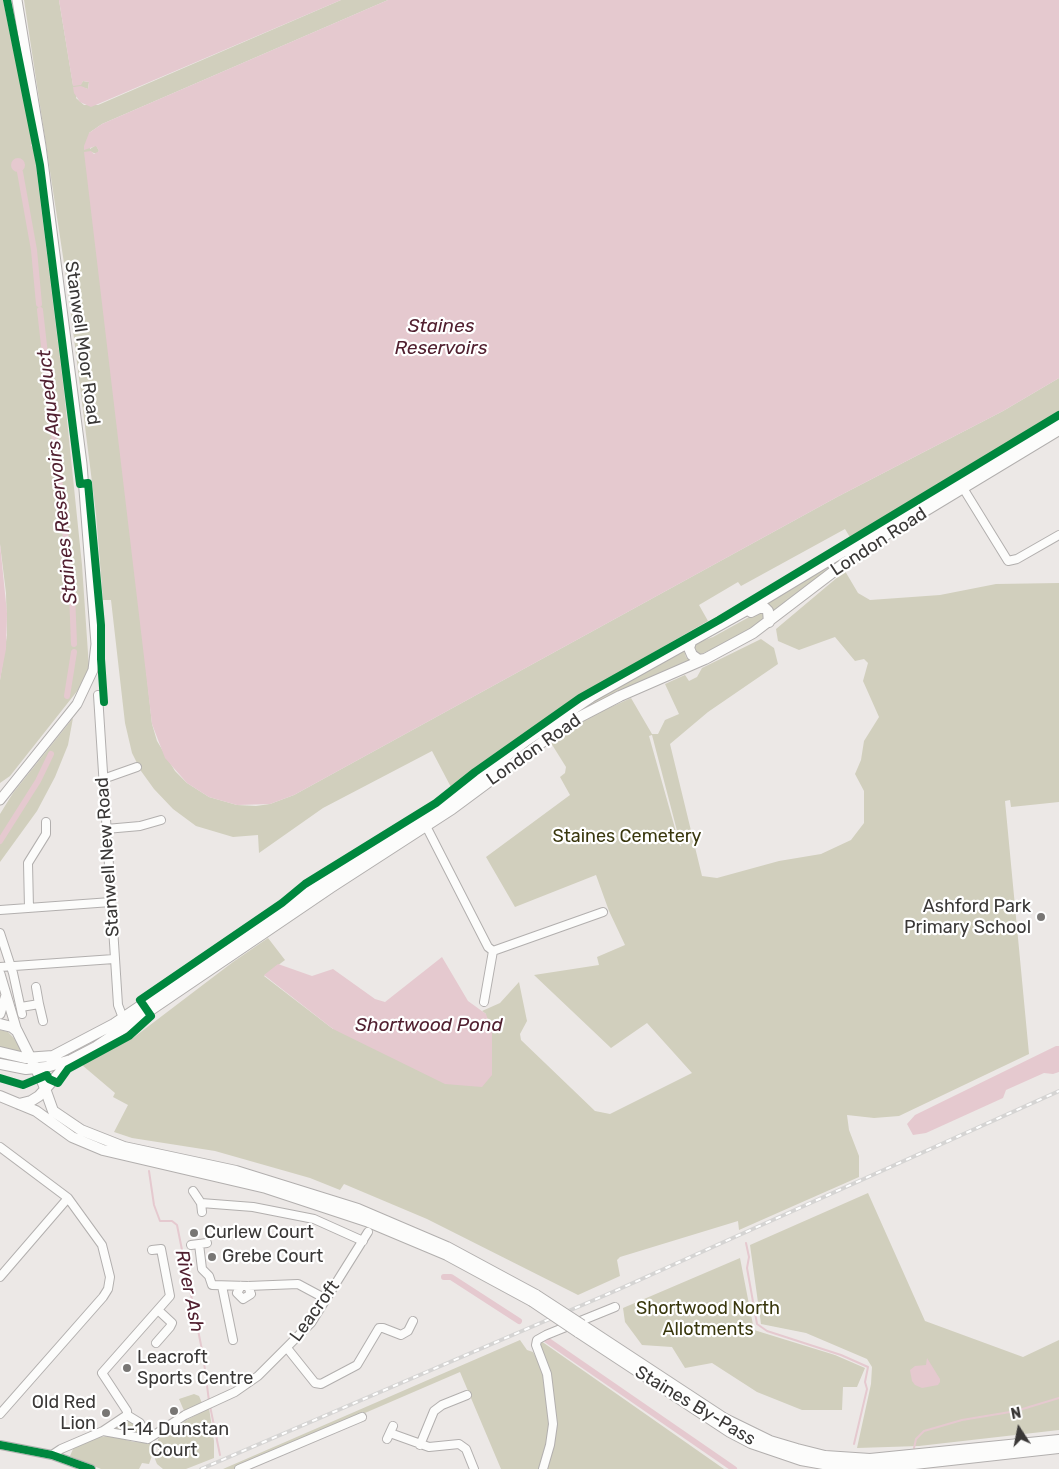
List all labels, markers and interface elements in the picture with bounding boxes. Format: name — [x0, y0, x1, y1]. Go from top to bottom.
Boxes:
street label: Stanwell Moor Road — [60, 260, 104, 426]
water label: Staines Reservoirs — [394, 316, 488, 360]
water label: Staines Reservoirs Aqueduct — [33, 349, 83, 605]
street label: London Road — [827, 503, 931, 581]
street label: London Road — [483, 710, 585, 790]
street label: Stanwell New Road — [92, 776, 124, 938]
park label: Staines Cemetery — [552, 826, 702, 848]
place label: Ashford Park Primary School — [904, 896, 1031, 939]
marker: Ashford Park Primary School — [1035, 911, 1047, 923]
water label: Shortwood Pond — [355, 1015, 503, 1037]
place label: Curlew Court — [204, 1222, 314, 1244]
marker: Curlew Court — [188, 1227, 200, 1239]
place label: Grebe Court — [222, 1246, 323, 1268]
water label: River Ash — [170, 1248, 208, 1334]
marker: Grebe Court — [206, 1251, 218, 1263]
street label: Leacroft — [285, 1276, 345, 1346]
park label: Shortwood North Allotments — [636, 1298, 780, 1340]
place label: Leacroft Sports Centre — [137, 1347, 253, 1390]
street label: Staines By-Pass — [631, 1361, 759, 1451]
marker: Leacroft Sports Centre — [121, 1362, 133, 1374]
place label: Old Red Lion — [32, 1392, 96, 1435]
north arrow — [994, 1404, 1044, 1454]
text: N — [1009, 1404, 1023, 1423]
marker: 1-14 Dunstan Court — [168, 1405, 180, 1417]
marker: Old Red Lion — [100, 1407, 112, 1419]
place label: 1-14 Dunstan Court — [119, 1419, 229, 1462]

